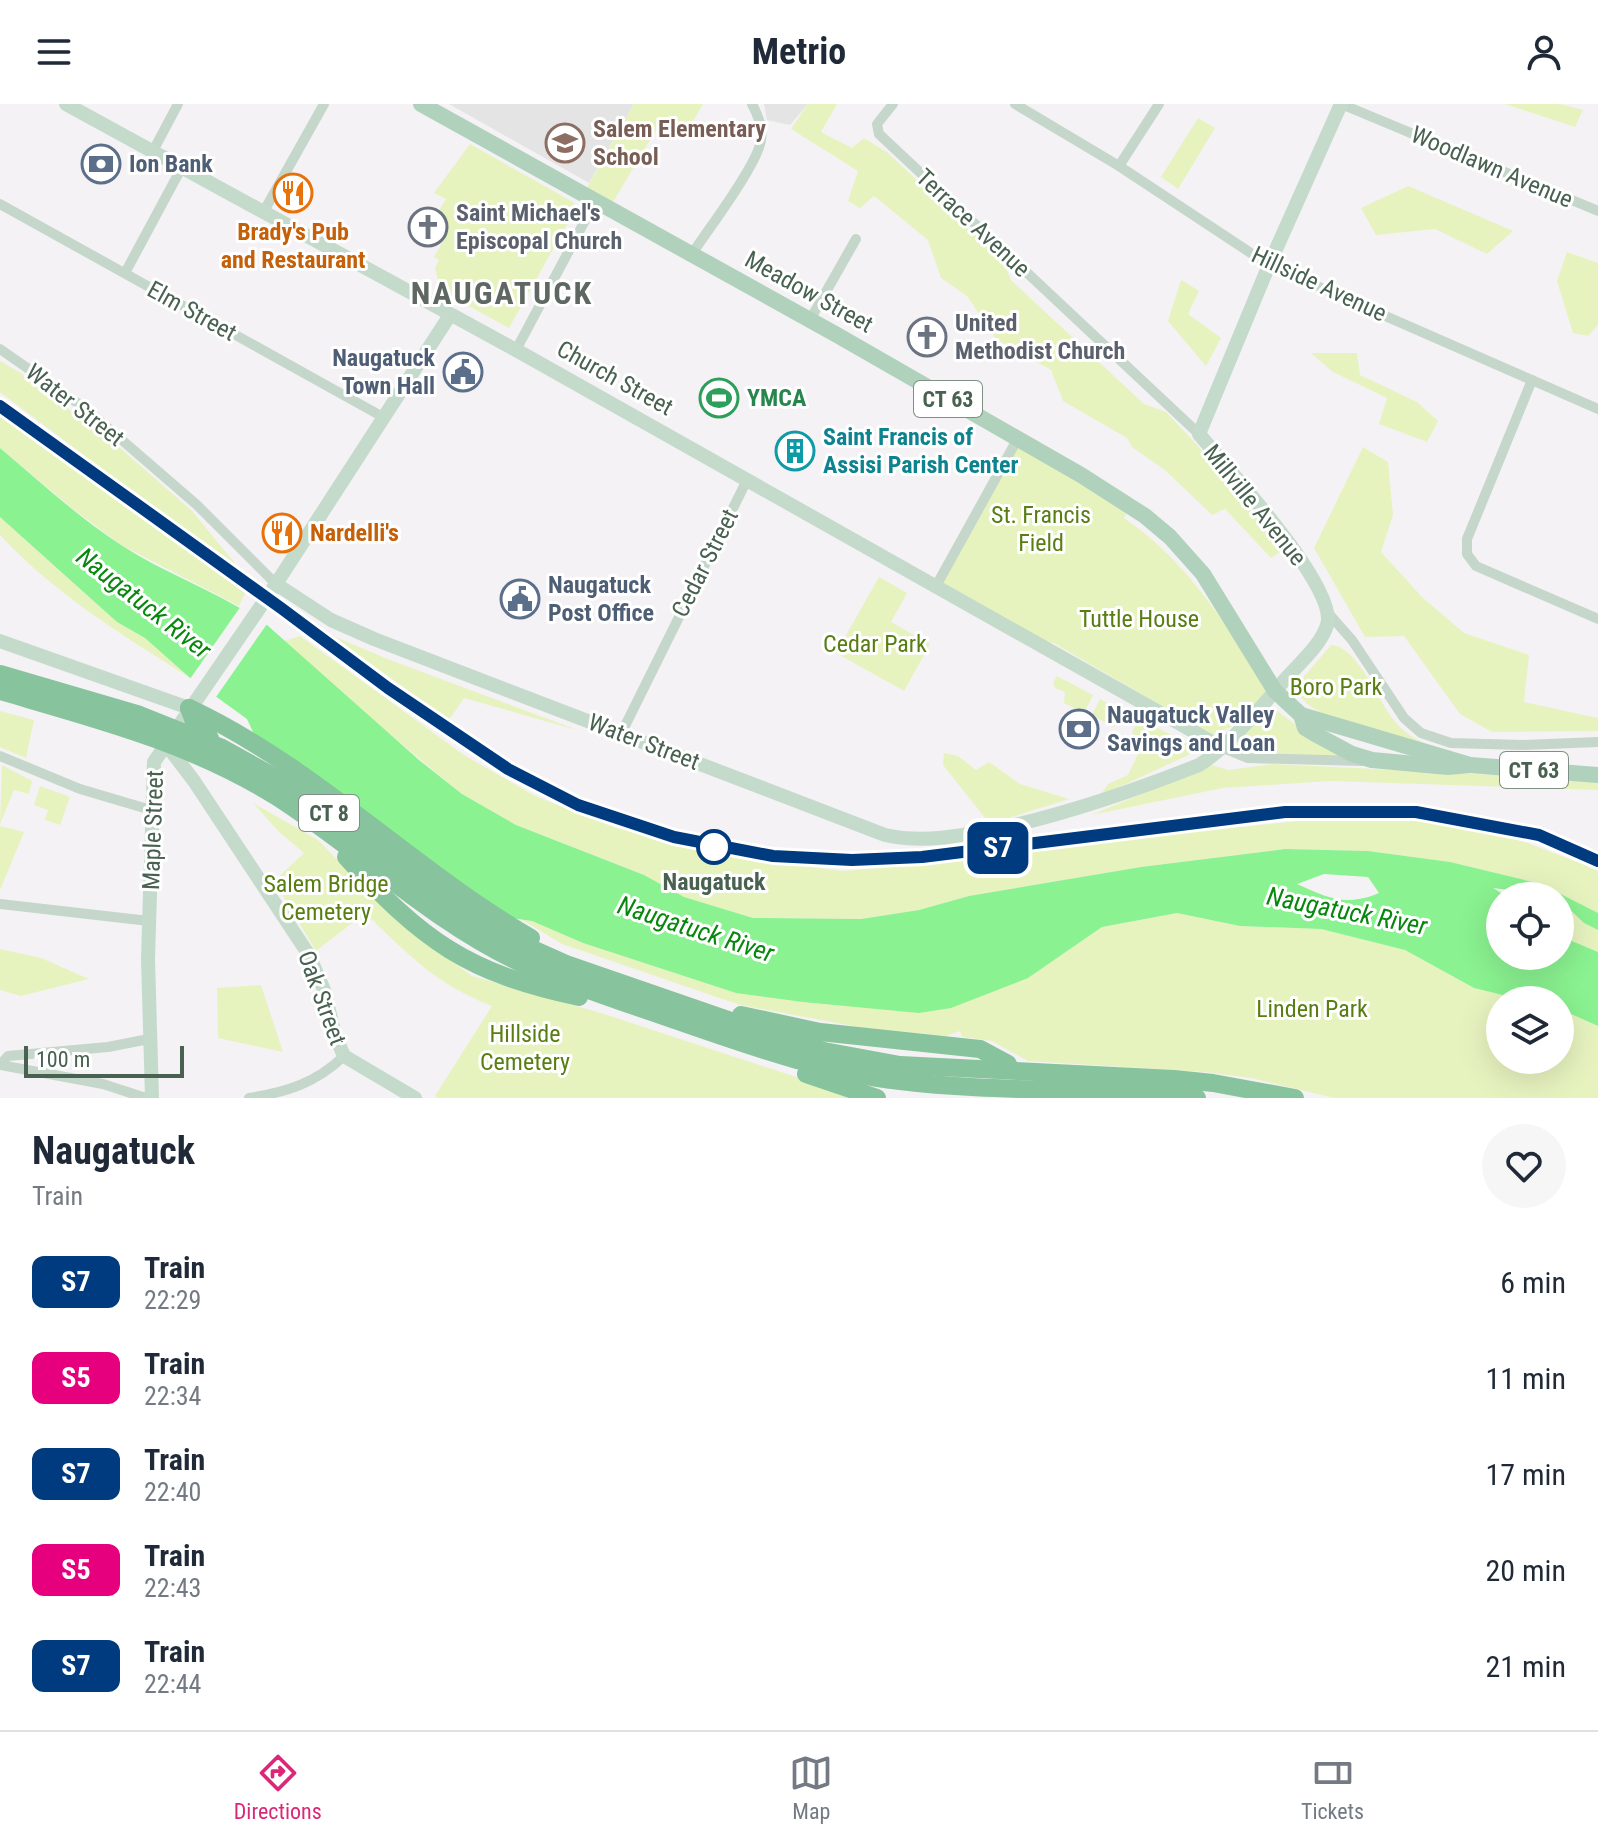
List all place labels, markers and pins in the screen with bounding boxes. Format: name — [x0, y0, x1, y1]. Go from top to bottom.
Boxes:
place label: Salem Elementary School — [593, 115, 766, 171]
school or university icon: Salem Elementary School — [544, 122, 586, 164]
bank icon: Ion Bank — [80, 143, 122, 185]
place label: Ion Bank — [129, 150, 213, 178]
restaurant icon: Brady's Pub and Restaurant — [272, 172, 314, 214]
place label: Saint Michael's Episcopal Church — [456, 199, 622, 255]
church icon: Saint Michael's Episcopal Church — [407, 206, 449, 248]
place label: Brady's Pub and Restaurant — [221, 218, 365, 274]
place label: United Methodist Church — [955, 309, 1125, 365]
church icon: United Methodist Church — [906, 316, 948, 358]
place label: Naugatuck Town Hall — [332, 344, 436, 400]
public building icon: Naugatuck Town Hall — [442, 351, 484, 393]
sports icon: YMCA — [698, 377, 740, 419]
place label: YMCA — [747, 384, 807, 412]
place label: Saint Francis of Assisi Parish Center — [823, 423, 1019, 479]
building icon: Saint Francis of Assisi Parish Center — [774, 430, 816, 472]
restaurant icon: Nardelli's — [261, 512, 303, 554]
place label: Nardelli's — [310, 519, 399, 547]
place label: Naugatuck Post Office — [548, 571, 654, 627]
public building icon: Naugatuck Post Office — [499, 578, 541, 620]
place label: Naugatuck Valley Savings and Loan — [1107, 701, 1275, 757]
bank icon: Naugatuck Valley Savings and Loan — [1058, 708, 1100, 750]
marker: Naugatuck — [697, 830, 731, 864]
place label: Naugatuck — [663, 868, 766, 896]

